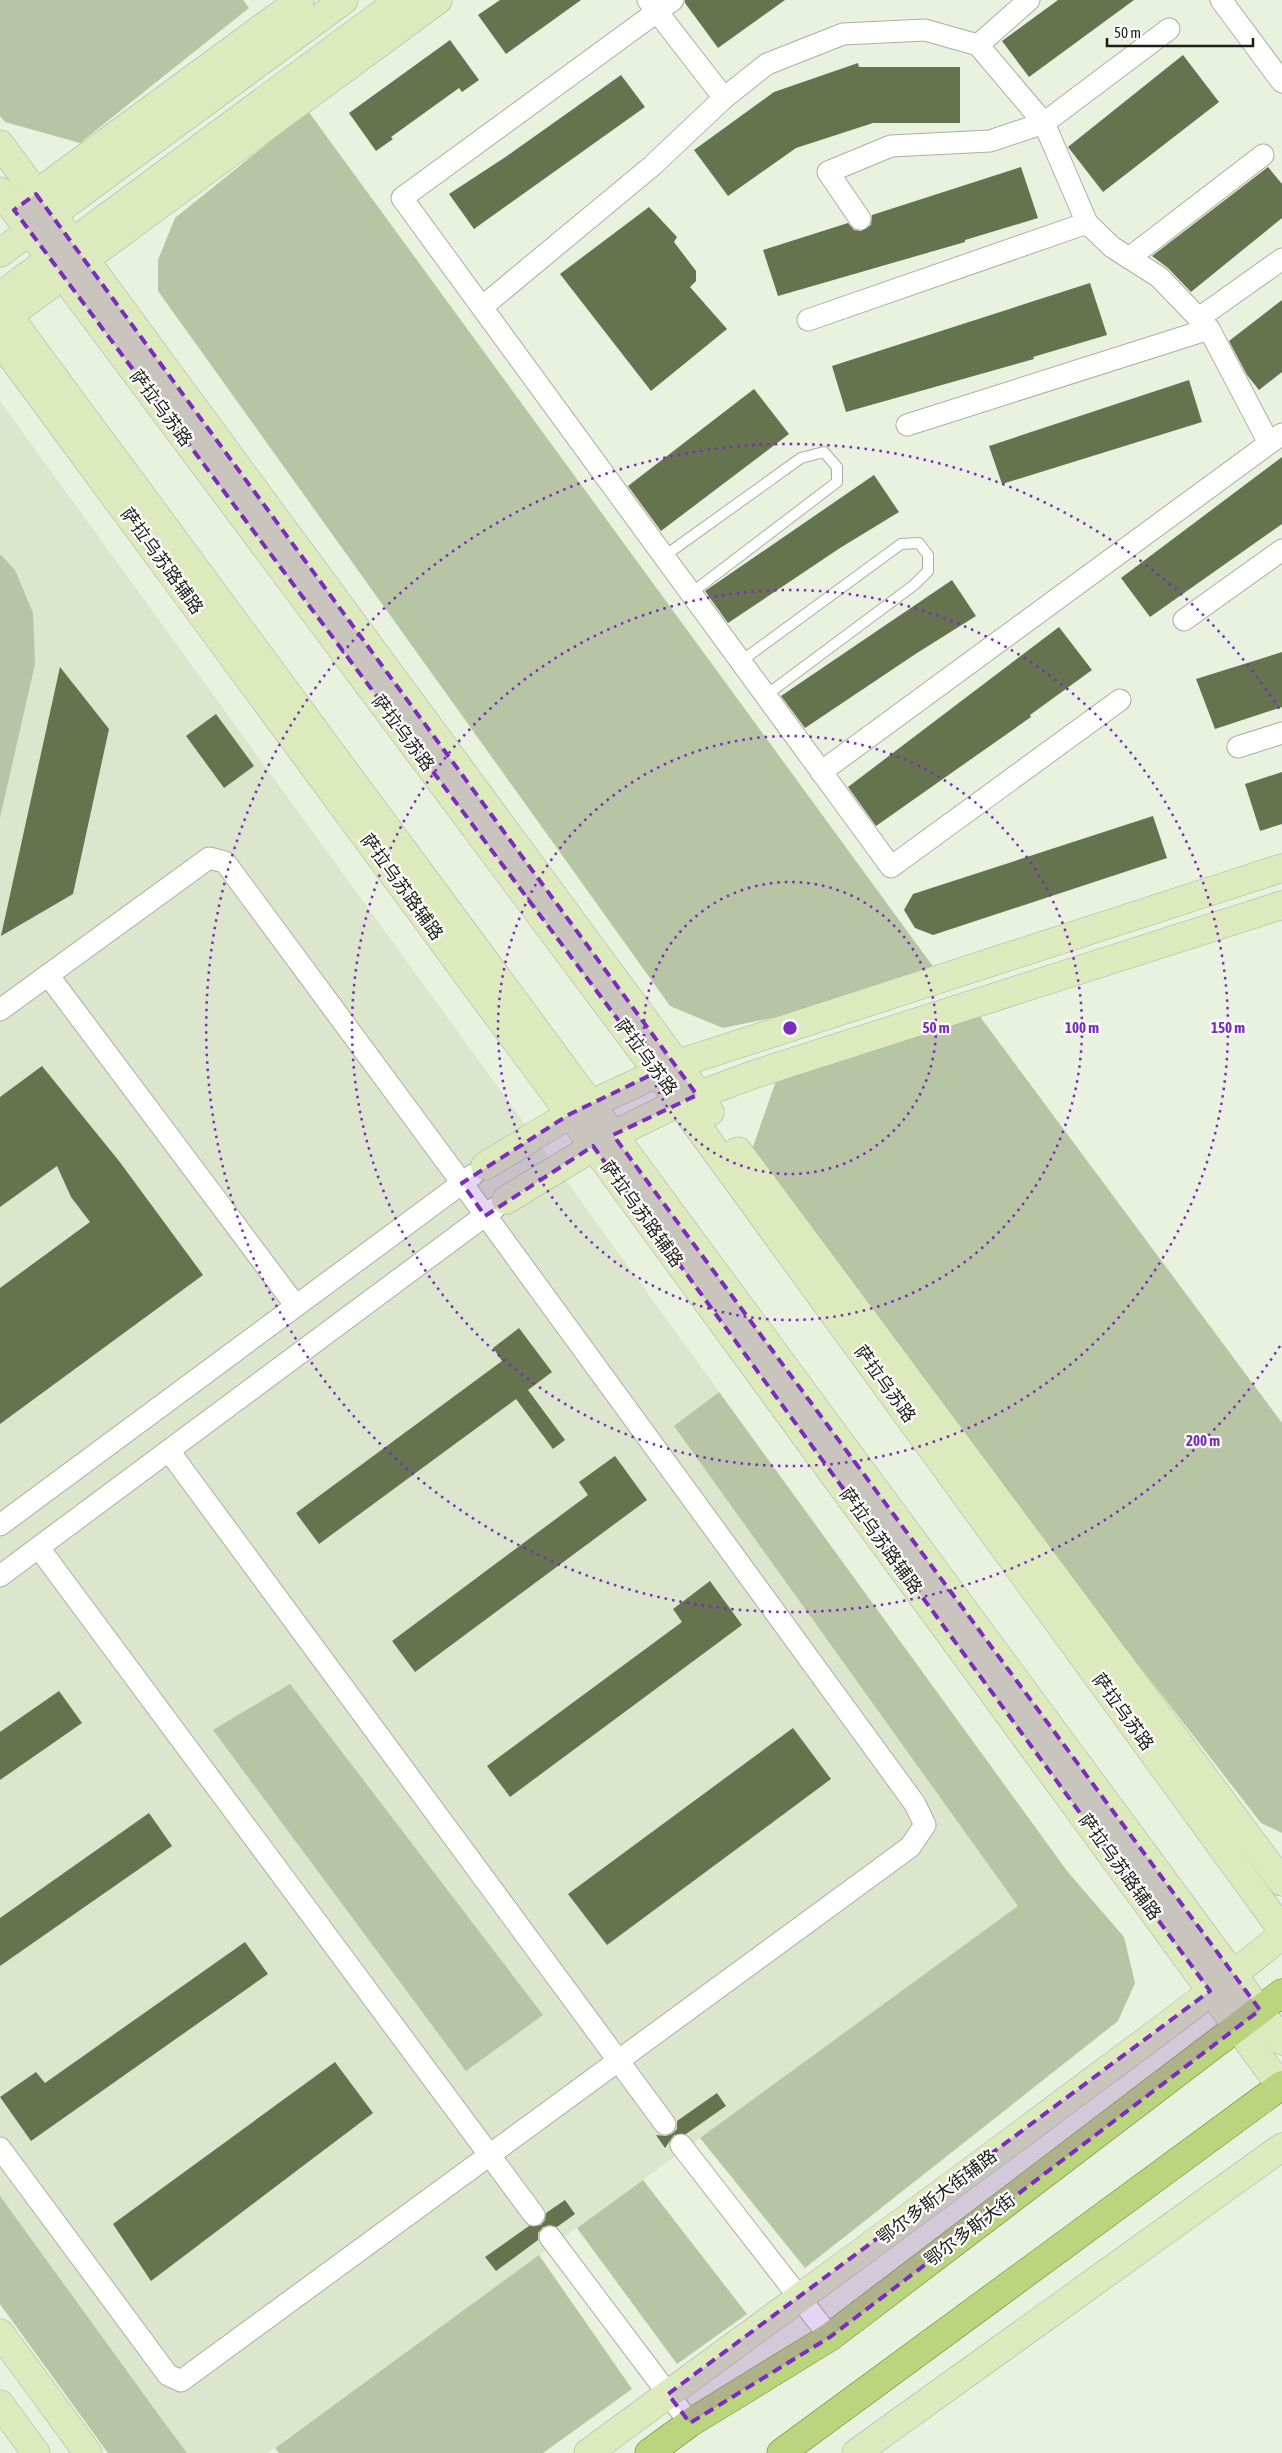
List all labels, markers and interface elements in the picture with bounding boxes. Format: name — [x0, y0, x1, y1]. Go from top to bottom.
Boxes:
scale bar — [1107, 15, 1253, 47]
text: 50 m — [1114, 24, 1141, 41]
street label: 萨拉乌苏路 — [126, 365, 197, 450]
street label: 萨拉乌苏路辅路 — [117, 504, 208, 618]
street label: 萨拉乌苏路 — [368, 690, 439, 775]
street label: 萨拉乌苏路辅路 — [357, 830, 448, 944]
street label: 萨拉乌苏路 — [611, 1014, 682, 1099]
centre of rings — [781, 1019, 799, 1037]
text: 50 m — [923, 1019, 950, 1036]
text: 100 m — [1065, 1019, 1099, 1036]
text: 150 m — [1211, 1019, 1245, 1036]
street label: 萨拉乌苏路辅路 — [597, 1157, 688, 1271]
street label: 萨拉乌苏路 — [850, 1341, 920, 1426]
text: 200 m — [1186, 1432, 1220, 1449]
street label: 萨拉乌苏路辅路 — [836, 1484, 927, 1598]
street label: 萨拉乌苏路 — [1088, 1669, 1158, 1754]
street label: 萨拉乌苏路辅路 — [1075, 1810, 1166, 1924]
street label: 鄂尔多斯大街辅路 — [873, 2145, 1001, 2249]
street label: 鄂尔多斯大街 — [920, 2189, 1020, 2271]

